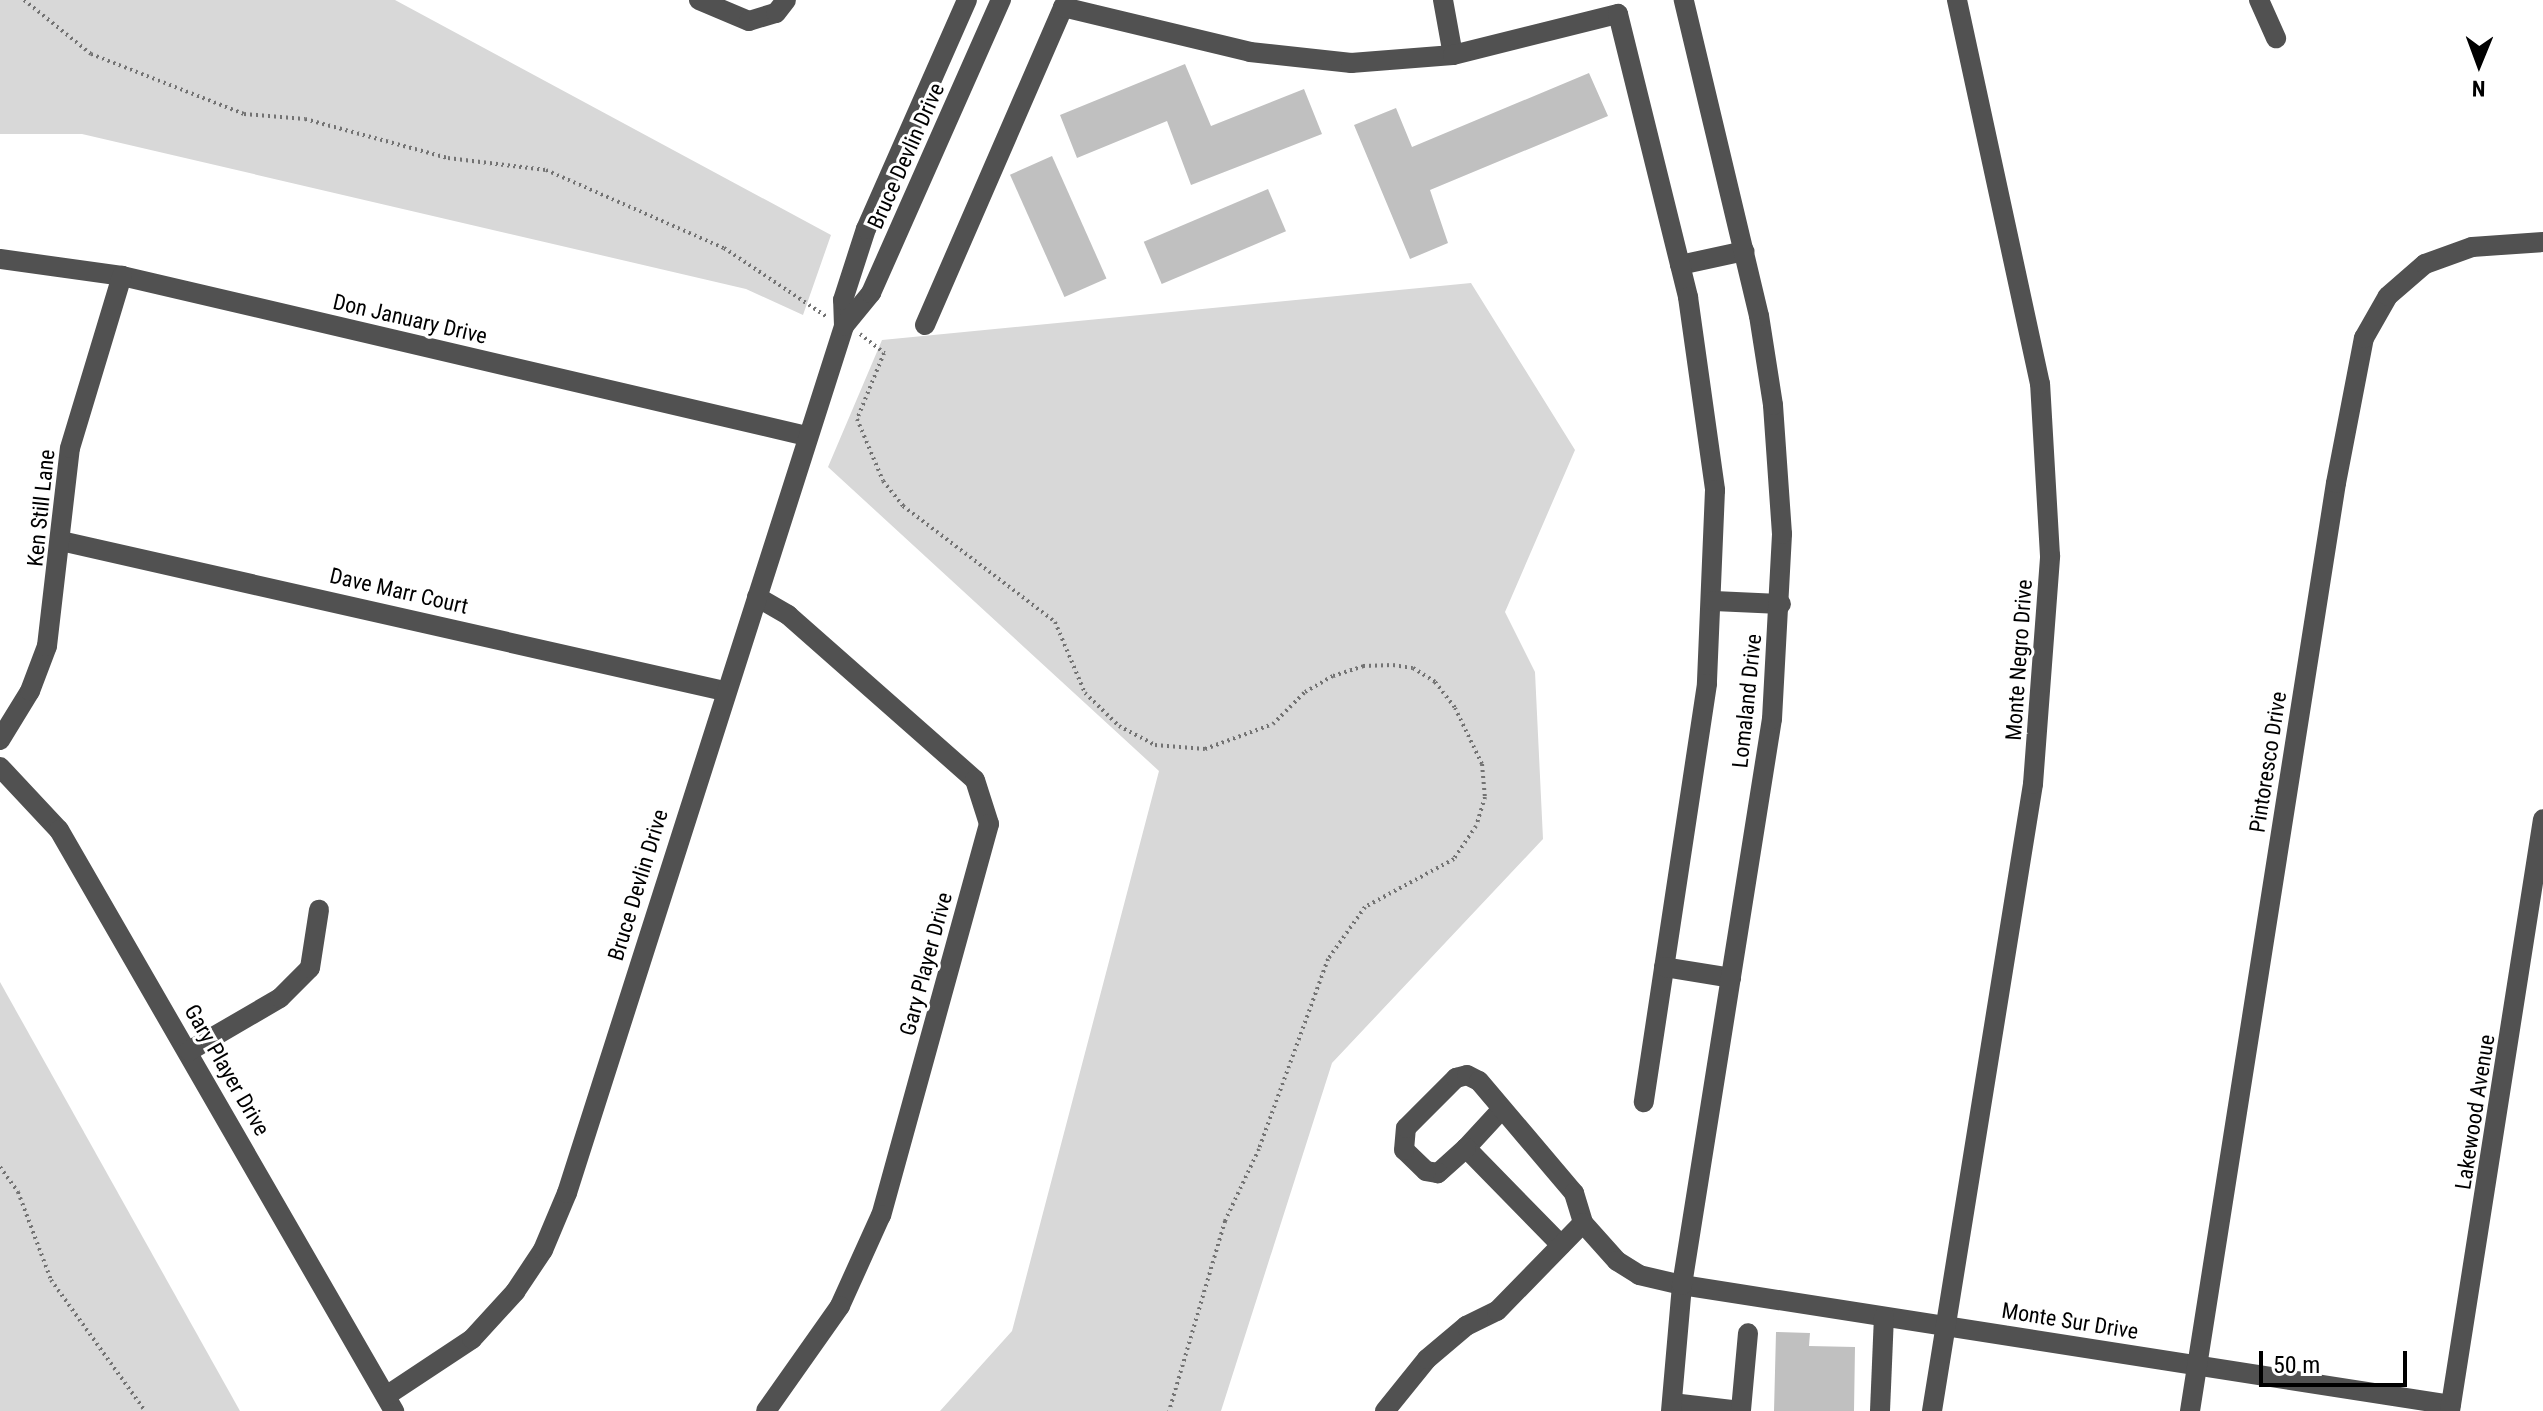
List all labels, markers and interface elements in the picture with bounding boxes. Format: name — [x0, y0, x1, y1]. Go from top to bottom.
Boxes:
north arrow — [2439, 24, 2519, 104]
text: N — [2472, 76, 2486, 101]
street label: Bruce Devlin Drive — [862, 79, 950, 233]
street label: Don January Drive — [330, 288, 490, 350]
street label: Ken Still Lane — [22, 448, 60, 568]
street label: Dave Marr Court — [327, 562, 471, 620]
street label: Monte Negro Drive — [2000, 579, 2038, 741]
street label: Lomaland Drive — [1727, 633, 1767, 769]
street label: Pintoresco Drive — [2244, 690, 2292, 834]
street label: Bruce Devlin Drive — [602, 806, 674, 964]
street label: Gary Player Drive — [894, 889, 958, 1039]
street label: Gary Player Drive — [179, 1000, 275, 1140]
street label: Lakewood Avenue — [2450, 1033, 2500, 1191]
street label: Monte Sur Drive — [2000, 1297, 2140, 1345]
scale bar — [2263, 1335, 2411, 1385]
text: 50 m — [2273, 1351, 2320, 1379]

